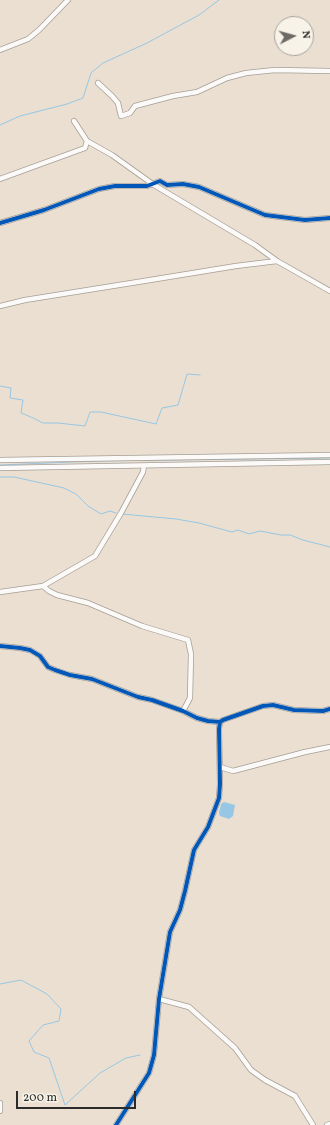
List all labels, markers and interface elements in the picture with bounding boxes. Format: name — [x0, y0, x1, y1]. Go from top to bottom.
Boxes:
north arrow — [274, 16, 314, 56]
text: N — [298, 30, 313, 40]
scale bar — [18, 1083, 138, 1109]
text: 200 m — [23, 1090, 57, 1106]

